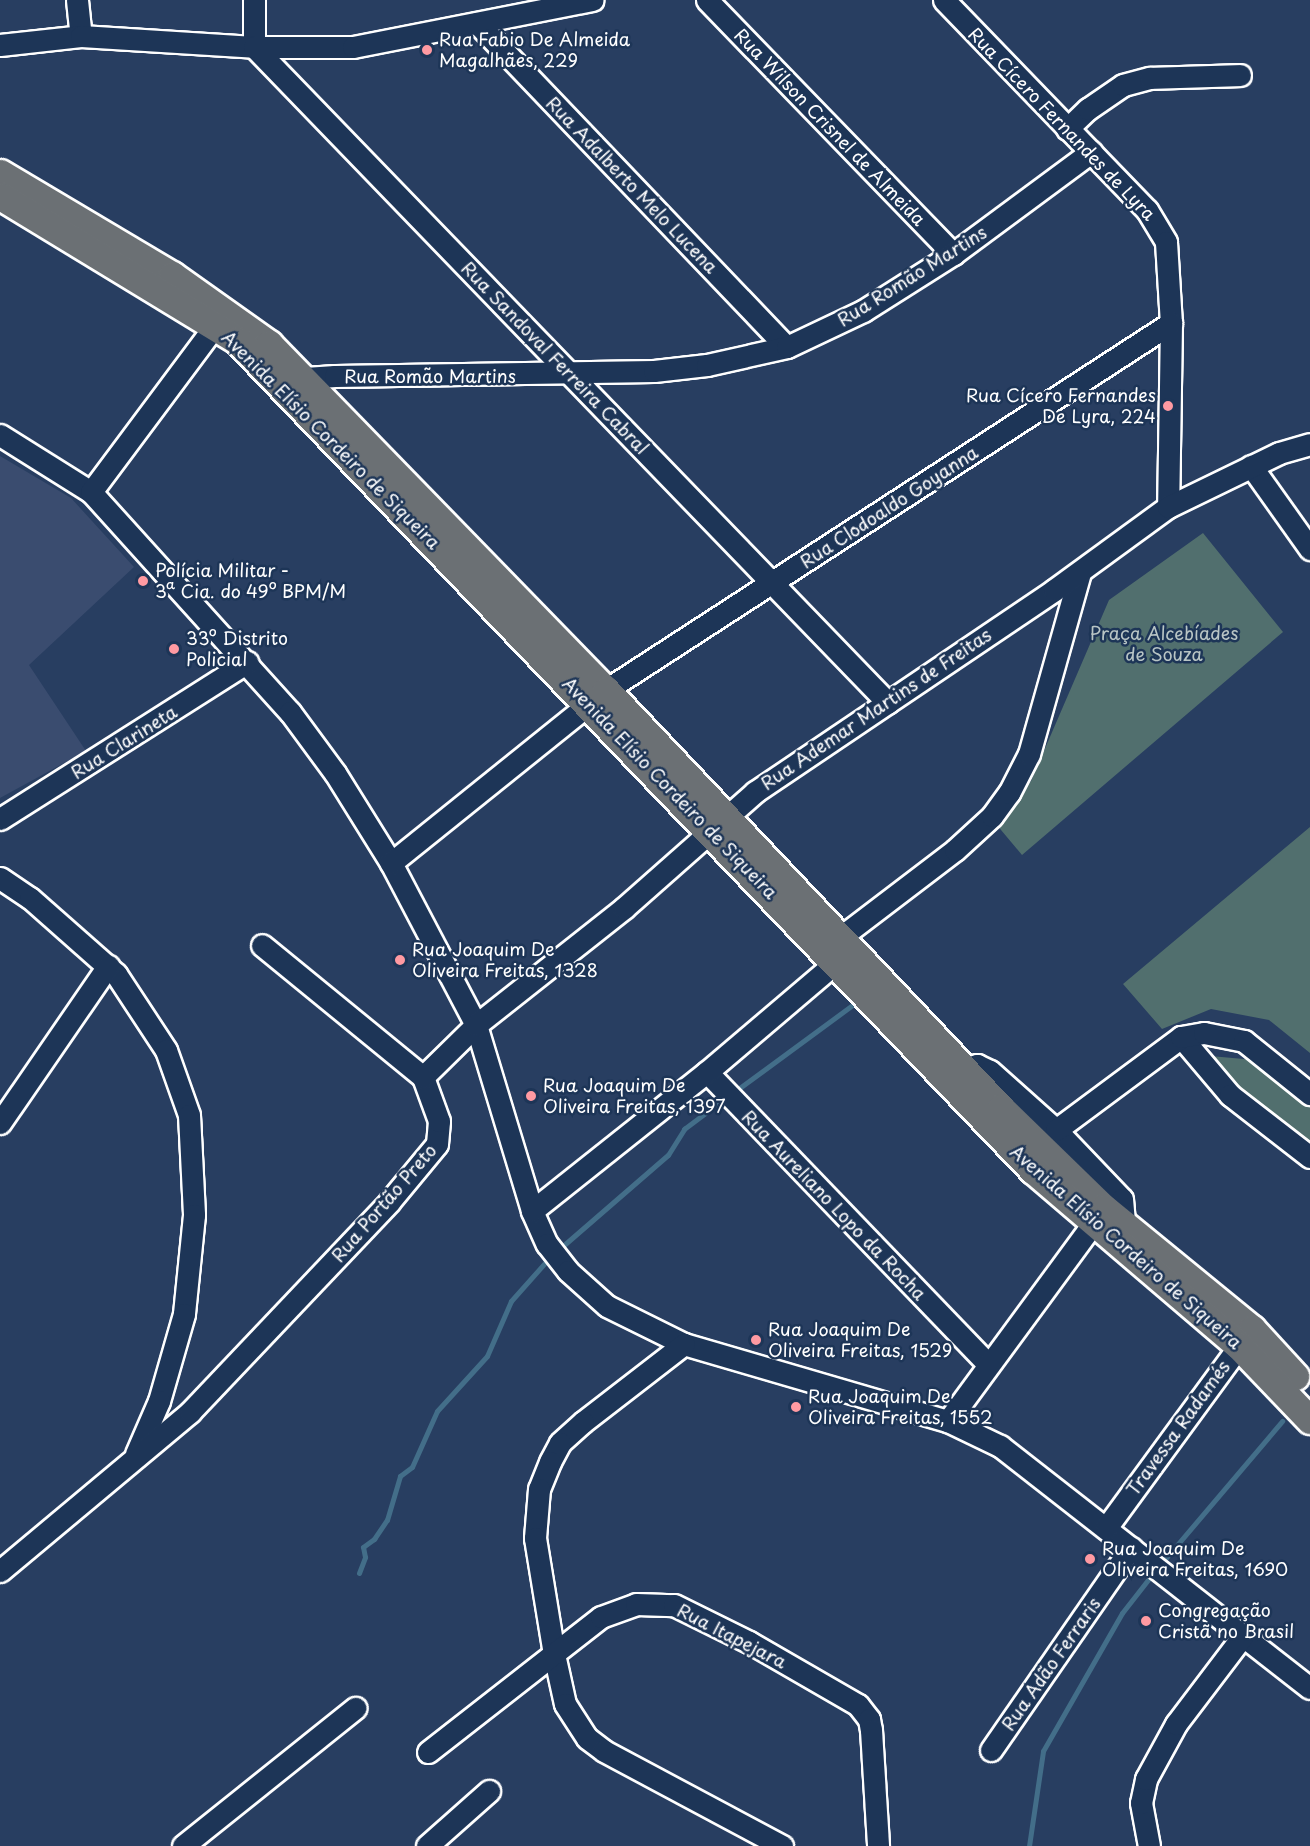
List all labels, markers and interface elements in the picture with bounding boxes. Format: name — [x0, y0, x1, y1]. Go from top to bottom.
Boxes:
street label: Rua Cícero Fernandes de Lyra — [963, 22, 1161, 226]
street label: Rua Wilson Crisnel de Almeida — [730, 24, 930, 230]
place label: Rua Fabio De Almeida Magalhães, 229 — [439, 29, 632, 72]
marker: Rua Fabio De Almeida Magalhães, 229 — [420, 43, 434, 57]
street label: Rua Adalberto Melo Lucena — [541, 91, 723, 279]
street label: Rua Romão Martins — [833, 221, 991, 331]
street label: Rua Sandoval Ferreira Cabral — [457, 257, 653, 459]
street label: Avenida Elísio Cordeiro de Siqueira — [217, 326, 445, 554]
street label: Rua Romão Martins — [343, 365, 517, 387]
place label: Rua Cícero Fernandes De Lyra, 224 — [964, 385, 1156, 428]
marker: Rua Cícero Fernandes De Lyra, 224 — [1161, 399, 1175, 413]
street label: Rua Clodoaldo Goyanna — [795, 441, 983, 573]
place label: Polícia Militar - 3ª Cia. do 49º BPM/M — [155, 560, 348, 602]
marker: Polícia Militar - 3ª Cia. do 49º BPM/M — [136, 574, 150, 588]
street label: Rua Ademar Martins de Freitas — [756, 623, 996, 795]
park label: Praça Alcebíades de Souza — [1090, 623, 1238, 666]
place label: 33º Distrito Policial — [186, 628, 288, 670]
marker: 33º Distrito Policial — [167, 642, 181, 656]
street label: Avenida Elísio Cordeiro de Siqueira — [558, 673, 782, 903]
street label: Rua Clarineta — [67, 701, 181, 783]
place label: Rua Joaquim De Oliveira Freitas, 1328 — [412, 939, 597, 982]
marker: Rua Joaquim De Oliveira Freitas, 1328 — [393, 953, 407, 967]
place label: Rua Joaquim De Oliveira Freitas, 1397 — [543, 1075, 725, 1118]
marker: Rua Joaquim De Oliveira Freitas, 1397 — [524, 1089, 538, 1103]
street label: Rua Aureliano Lopo da Rocha — [738, 1106, 930, 1304]
street label: Rua Portão Preto — [327, 1140, 441, 1266]
street label: Avenida Elísio Cordeiro de Siqueira — [1006, 1140, 1246, 1354]
place label: Rua Joaquim De Oliveira Freitas, 1529 — [768, 1319, 953, 1362]
marker: Rua Joaquim De Oliveira Freitas, 1529 — [749, 1333, 763, 1347]
street label: Travessa Radamés — [1122, 1357, 1234, 1499]
place label: Rua Joaquim De Oliveira Freitas, 1552 — [808, 1386, 993, 1428]
marker: Rua Joaquim De Oliveira Freitas, 1552 — [789, 1400, 803, 1414]
place label: Rua Joaquim De Oliveira Freitas, 1690 — [1102, 1538, 1287, 1580]
marker: Rua Joaquim De Oliveira Freitas, 1690 — [1083, 1552, 1097, 1566]
street label: Rua Adão Ferraris — [997, 1593, 1105, 1735]
street label: Rua Itapejara — [674, 1599, 790, 1673]
place label: Congregação Cristã no Brasil — [1158, 1600, 1294, 1642]
marker: Congregação Cristã no Brasil — [1139, 1614, 1153, 1628]

